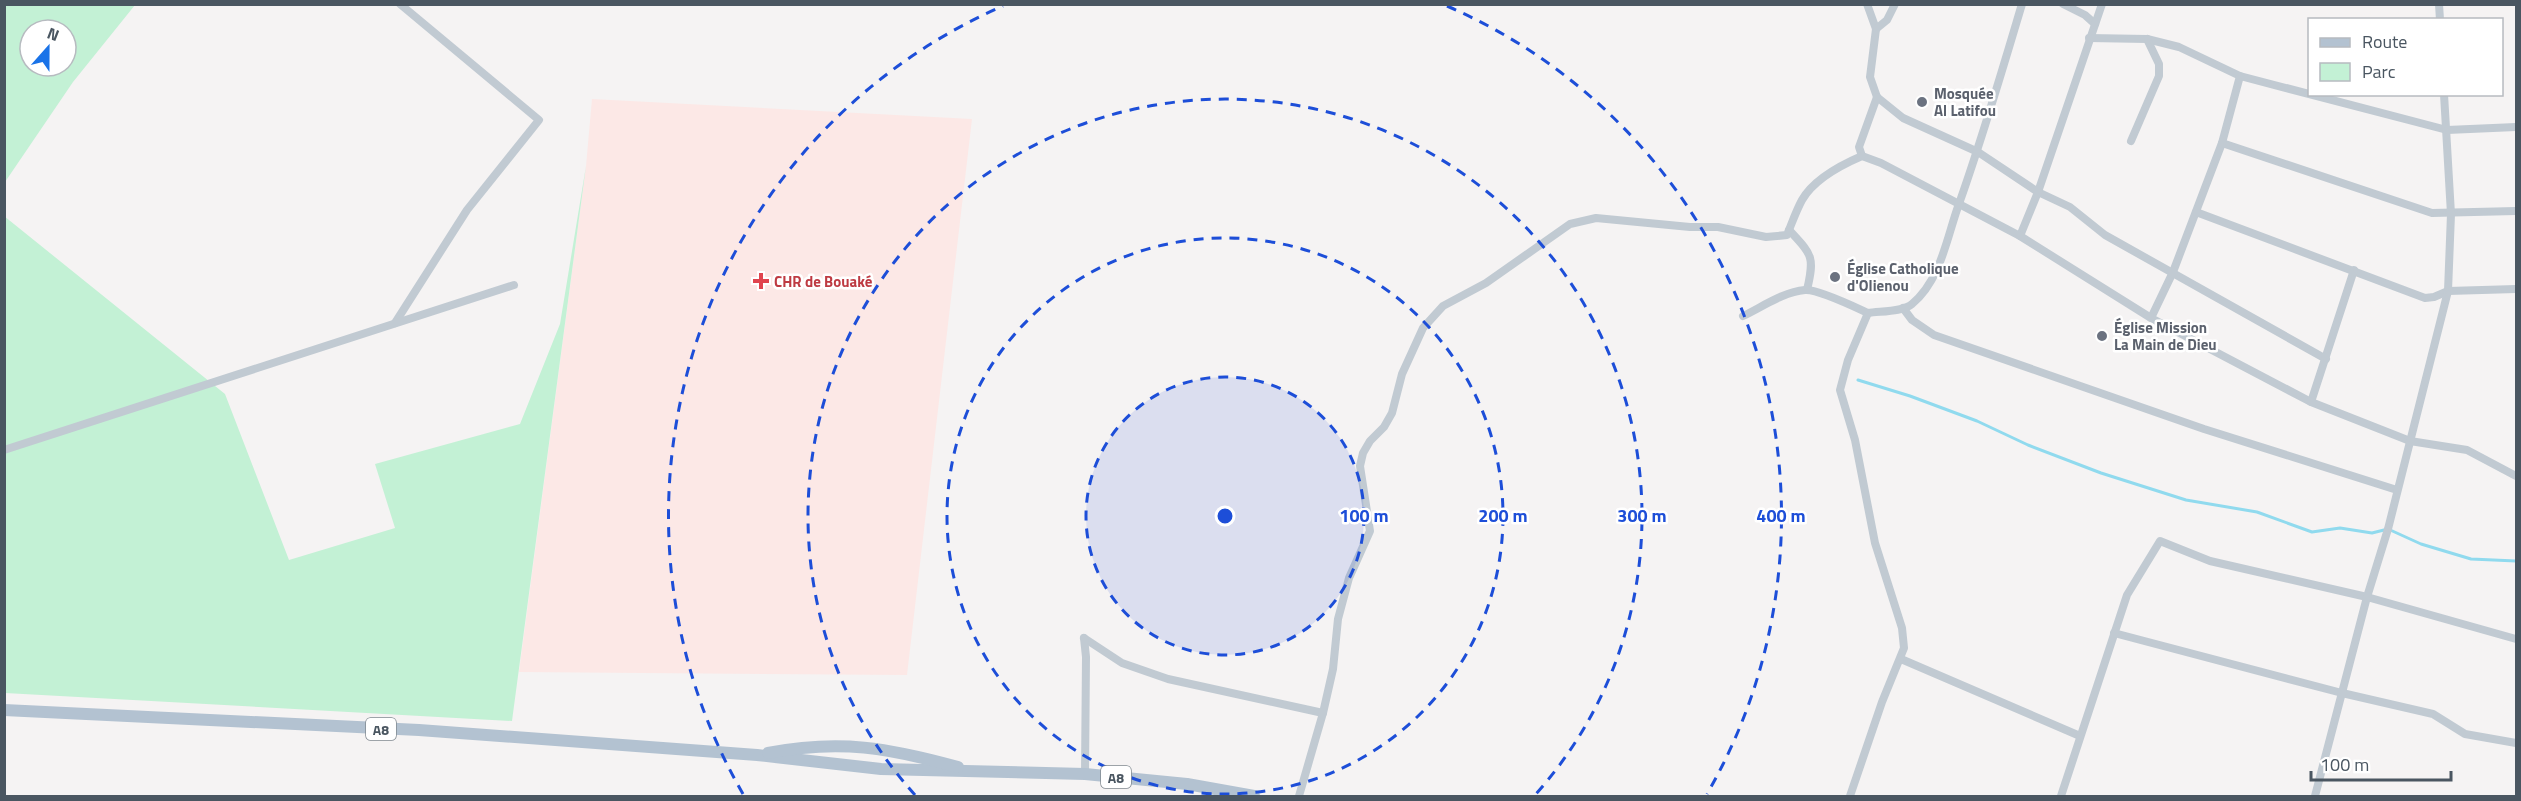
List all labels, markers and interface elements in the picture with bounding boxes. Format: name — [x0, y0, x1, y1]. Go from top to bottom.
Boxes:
north arrow — [18, 18, 78, 78]
legend — [2308, 18, 2503, 96]
text: N — [44, 21, 63, 47]
text: Route — [2362, 28, 2407, 55]
text: Parc — [2362, 58, 2396, 85]
place label: Mosquée Al Latifou — [1934, 82, 1996, 122]
marker: Mosquée Al Latifou — [1915, 95, 1929, 109]
place label: Église Catholique d'Olienou — [1847, 257, 1959, 297]
place label: CHR de Bouaké — [774, 270, 873, 293]
marker: Église Catholique d'Olienou — [1828, 270, 1842, 284]
marker: CHR de Bouaké — [752, 272, 770, 290]
place label: Église Mission La Main de Dieu — [2114, 316, 2217, 356]
marker: Église Mission La Main de Dieu — [2095, 329, 2109, 343]
text: 100 m — [1339, 502, 1389, 529]
text: 200 m — [1478, 502, 1528, 529]
text: 300 m — [1617, 502, 1667, 529]
text: 400 m — [1756, 502, 1806, 529]
centre of rings — [1215, 506, 1235, 526]
road number: A8 — [366, 718, 396, 740]
scale bar — [2311, 744, 2450, 782]
text: 100 m — [2320, 751, 2369, 778]
road number: A8 — [1101, 766, 1131, 788]

